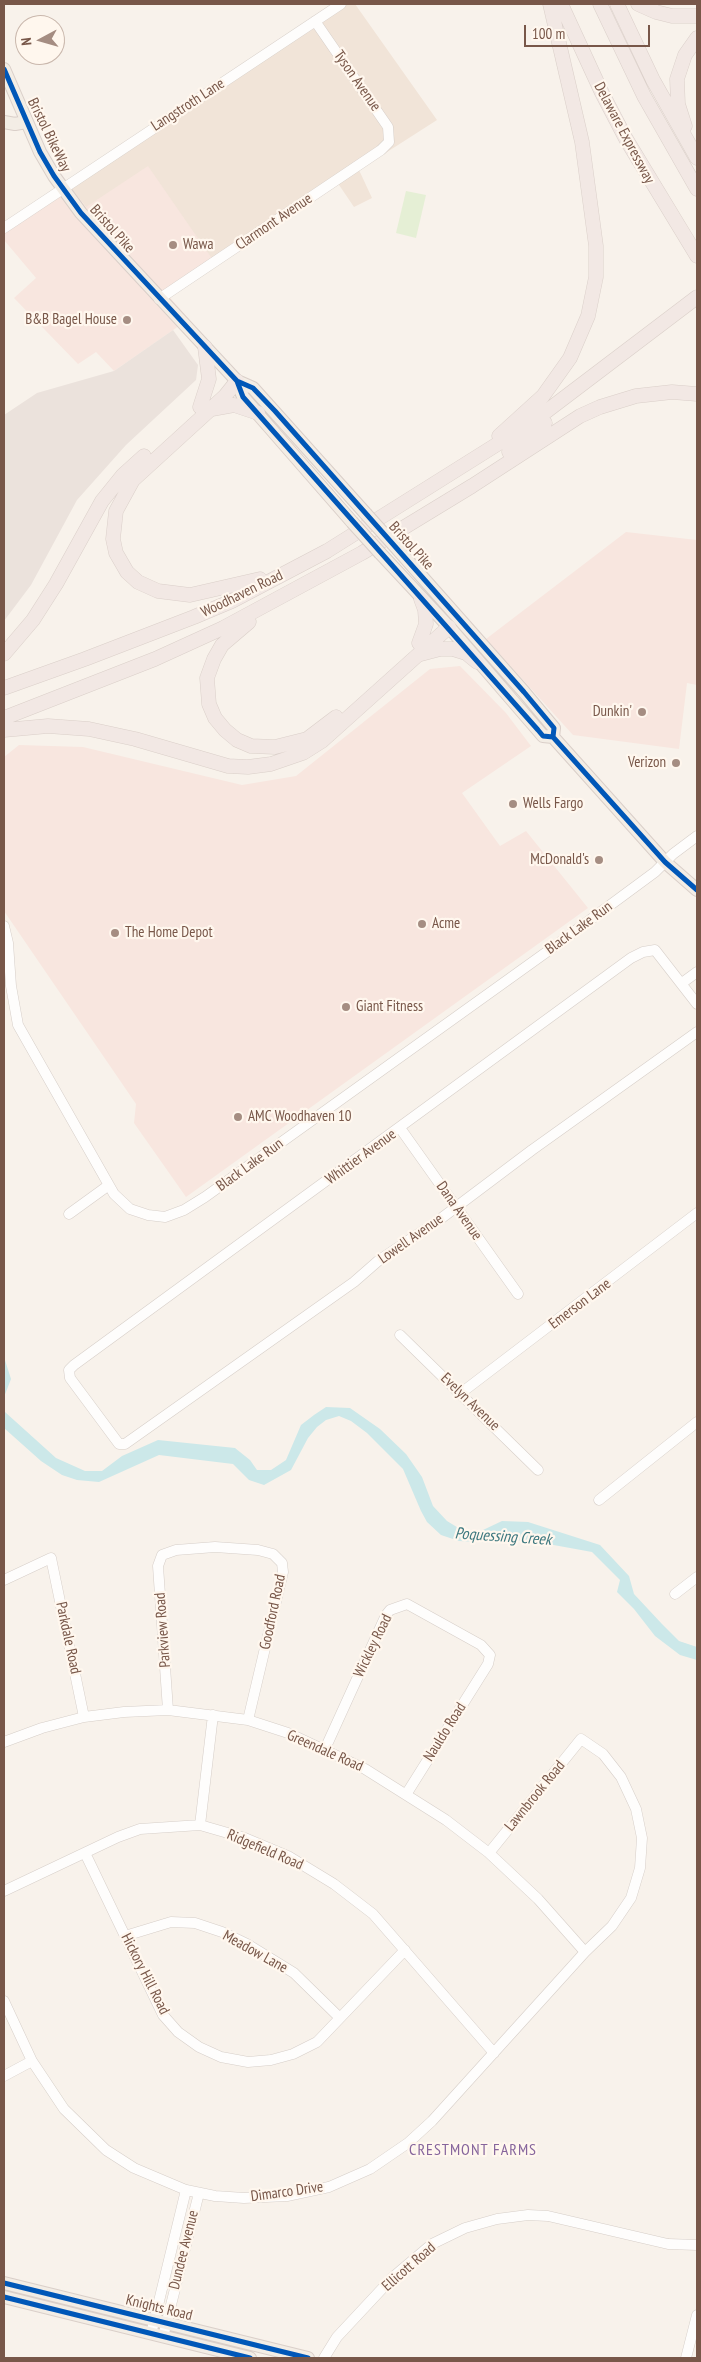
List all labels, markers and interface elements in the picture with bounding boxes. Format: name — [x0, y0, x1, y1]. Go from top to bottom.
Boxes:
north arrow — [15, 15, 65, 65]
scale bar — [526, 15, 652, 47]
text: 100 m — [532, 24, 565, 43]
text: N — [17, 37, 35, 46]
street label: Tyson Avenue — [330, 47, 384, 115]
street label: Langstroth Lane — [148, 75, 228, 135]
street label: Delaware Expressway — [590, 79, 658, 187]
street label: Bristol BikeWay — [23, 95, 75, 175]
street label: Clarmont Avenue — [232, 190, 316, 254]
street label: Bristol Pike — [86, 201, 138, 257]
place label: Wawa — [183, 236, 213, 254]
marker: Wawa — [167, 239, 179, 251]
place label: B&B Bagel House — [25, 311, 117, 329]
marker: B&B Bagel House — [121, 314, 133, 326]
street label: Bristol Pike — [385, 518, 437, 574]
street label: Woodhaven Road — [198, 566, 286, 622]
place label: Dunkin' — [593, 703, 632, 721]
marker: Dunkin' — [636, 706, 648, 718]
place label: Verizon — [628, 754, 666, 772]
marker: Verizon — [670, 757, 682, 769]
place label: Wells Fargo — [523, 795, 583, 813]
marker: Wells Fargo — [507, 798, 519, 810]
place label: McDonald's — [530, 851, 589, 869]
marker: McDonald's — [593, 854, 605, 866]
street label: Black Lake Run — [542, 898, 616, 958]
place label: Acme — [432, 915, 460, 933]
marker: Acme — [416, 918, 428, 930]
place label: The Home Depot — [125, 924, 213, 942]
marker: The Home Depot — [109, 927, 121, 939]
place label: Giant Fitness — [356, 998, 423, 1016]
marker: Giant Fitness — [340, 1001, 352, 1013]
place label: AMC Woodhaven 10 — [248, 1108, 352, 1126]
marker: AMC Woodhaven 10 — [232, 1111, 244, 1123]
street label: Whittier Avenue — [322, 1125, 400, 1189]
street label: Black Lake Run — [213, 1135, 287, 1195]
street label: Dana Avenue — [432, 1178, 486, 1244]
street label: Lowell Avenue — [375, 1210, 447, 1268]
street label: Emerson Lane — [546, 1275, 614, 1333]
street label: Evelyn Avenue — [437, 1369, 503, 1435]
water label: Poquessing Creek — [454, 1524, 552, 1550]
street label: Goodford Road — [256, 1573, 290, 1651]
street label: Parkview Road — [151, 1592, 175, 1668]
street label: Parkdale Road — [52, 1600, 84, 1676]
street label: Wickley Road — [350, 1611, 396, 1681]
street label: Nauldo Road — [420, 1699, 470, 1765]
street label: Greendale Road — [284, 1726, 366, 1776]
street label: Lawnbrook Road — [501, 1757, 569, 1835]
street label: Ridgefield Road — [224, 1826, 306, 1874]
street label: Meadow Lane — [219, 1927, 291, 1977]
street label: Hickory Hill Road — [117, 1930, 173, 2018]
district label: CRESTMONT FARMS — [407, 2140, 539, 2160]
street label: Dimarco Drive — [250, 2178, 324, 2206]
street label: Dundee Avenue — [165, 2209, 203, 2291]
street label: Ellicott Road — [378, 2239, 440, 2295]
street label: Knights Road — [124, 2291, 194, 2325]

